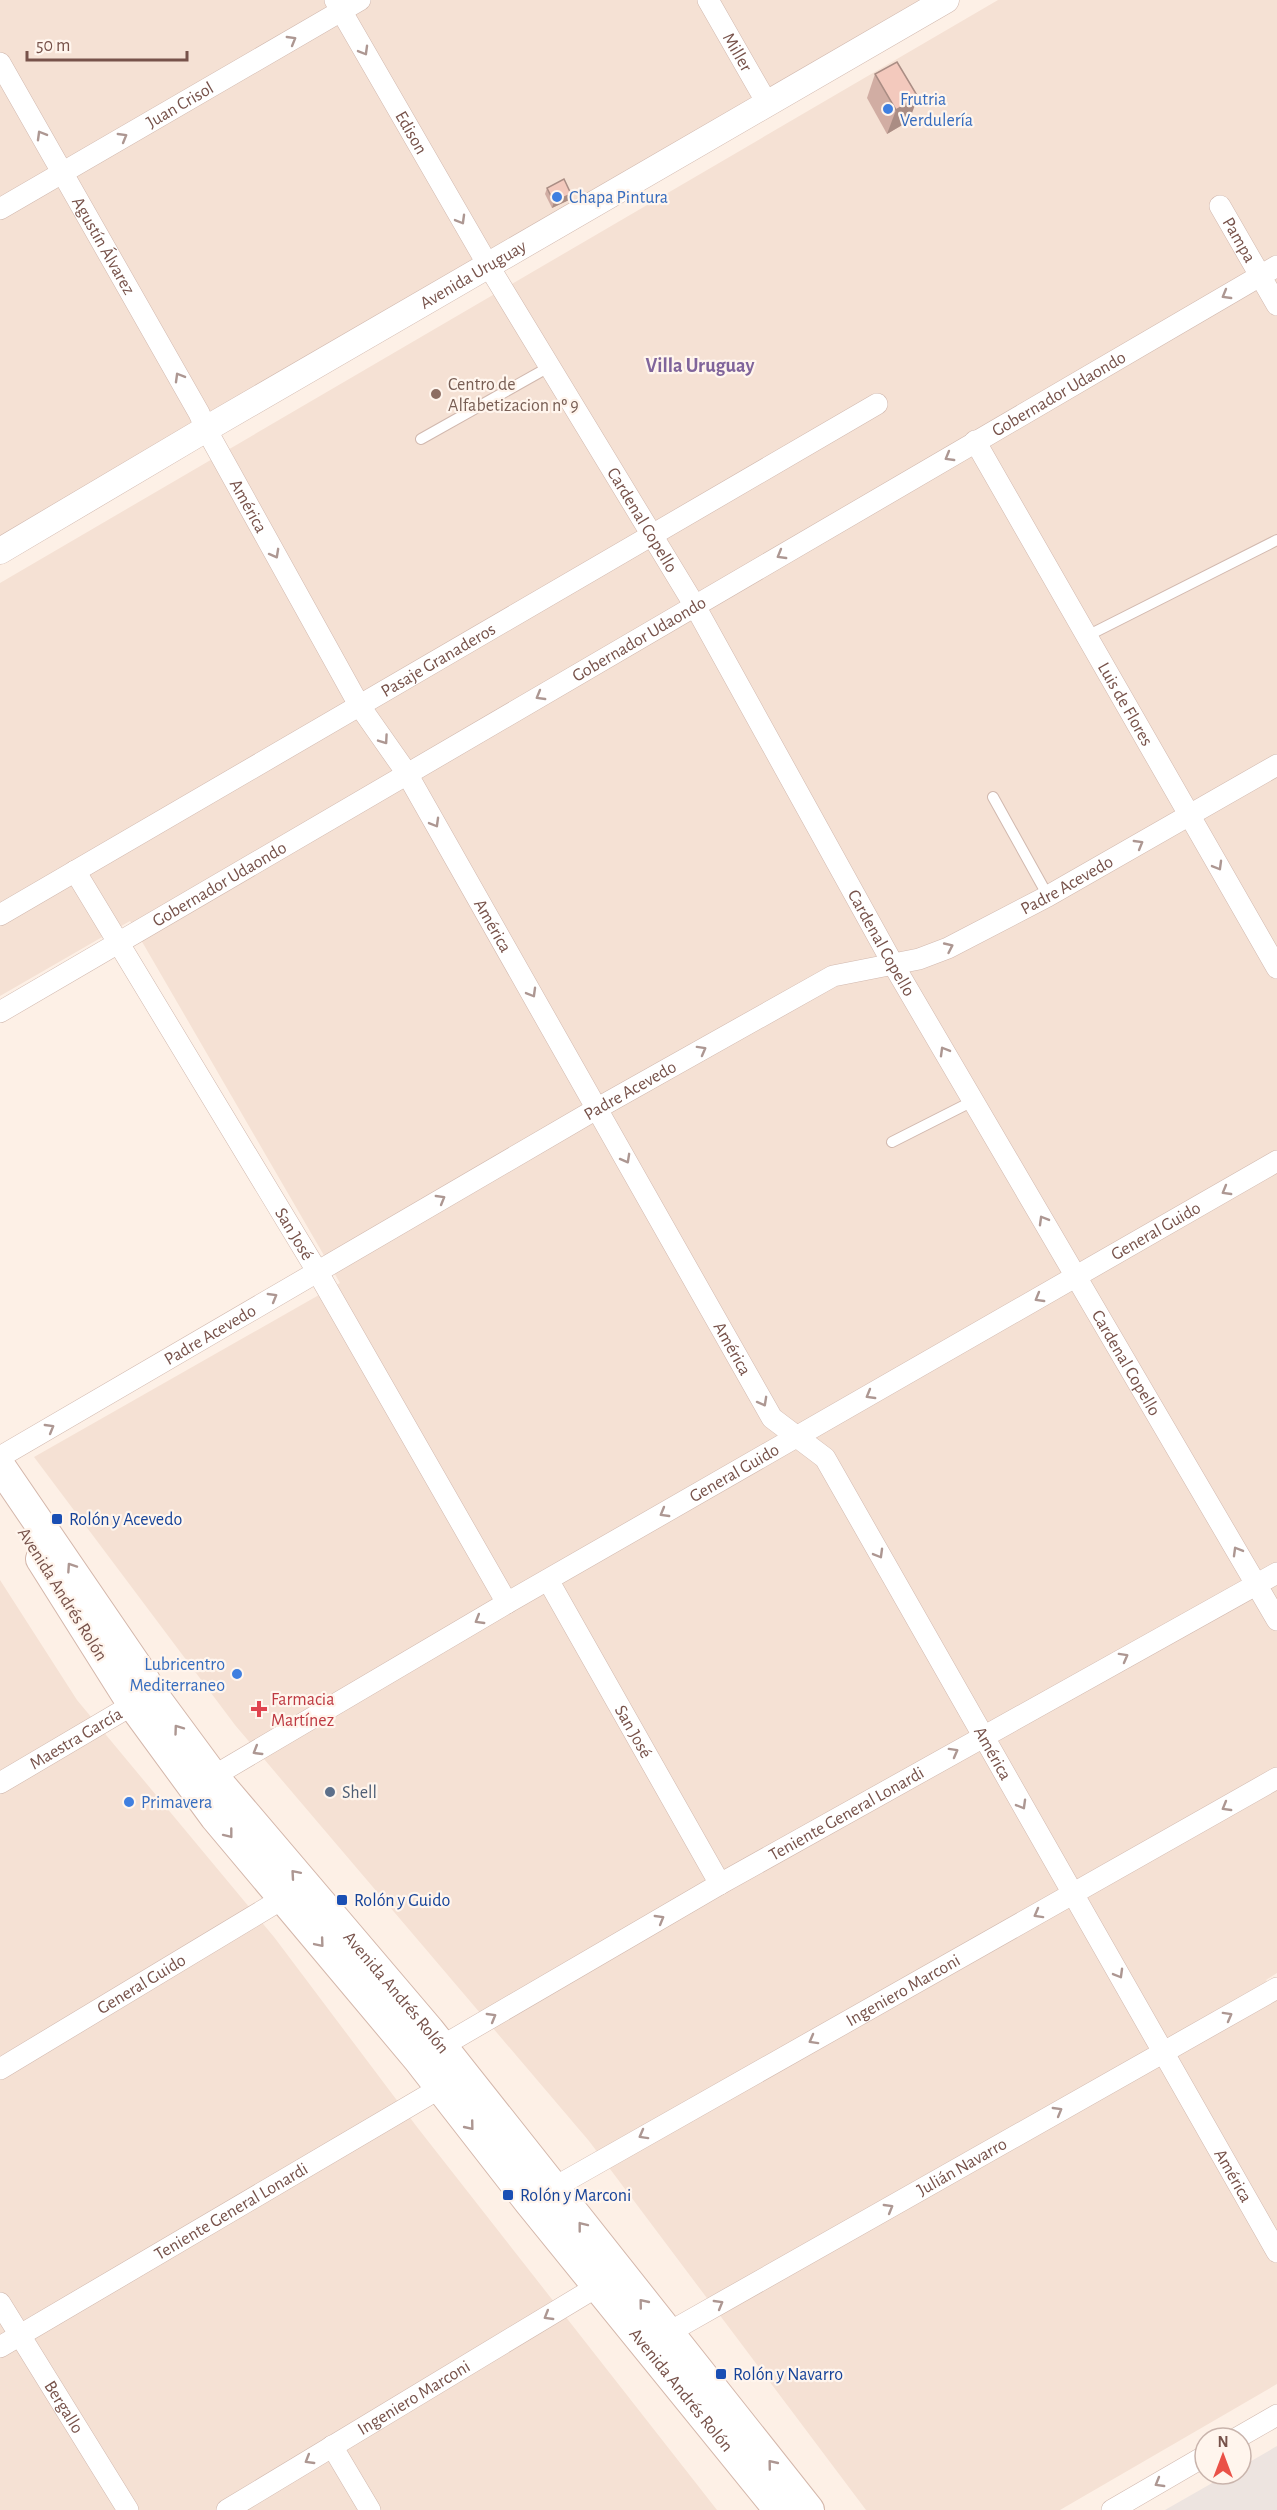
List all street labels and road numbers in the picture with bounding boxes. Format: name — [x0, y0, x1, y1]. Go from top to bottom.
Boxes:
street label: Miller — [719, 30, 755, 75]
street label: Juan Crisol — [144, 79, 217, 132]
street label: Edison — [391, 108, 430, 158]
street label: Agustín Álvarez — [68, 194, 138, 298]
street label: Pampa — [1219, 215, 1259, 266]
street label: Avenida Uruguay — [417, 237, 530, 313]
street label: Gobernador Udaondo — [989, 348, 1129, 440]
street label: Cardenal Copello — [603, 465, 680, 576]
street label: América — [226, 477, 270, 536]
street label: Gobernador Udaondo — [569, 594, 710, 686]
street label: Pasaje Granaderos — [378, 620, 499, 701]
street label: Luis de Flores — [1094, 660, 1156, 749]
street label: Gobernador Udaondo — [150, 839, 290, 931]
street label: Padre Acevedo — [1018, 853, 1117, 919]
street label: Cardenal Copello — [844, 887, 918, 1000]
street label: América — [470, 896, 514, 956]
street label: Padre Acevedo — [581, 1058, 680, 1124]
street label: General Guido — [1108, 1199, 1204, 1264]
street label: San José — [271, 1205, 316, 1264]
street label: Padre Acevedo — [161, 1302, 259, 1369]
street label: Cardenal Copello — [1088, 1307, 1163, 1419]
street label: América — [710, 1319, 754, 1379]
street label: General Guido — [687, 1441, 783, 1506]
street label: Avenida Andrés Rolón — [14, 1525, 110, 1664]
street label: San José — [611, 1702, 655, 1761]
street label: Maestra García — [27, 1705, 126, 1773]
street label: América — [970, 1724, 1014, 1783]
street label: Teniente General Lonardi — [766, 1764, 927, 1865]
street label: Avenida Andrés Rolón — [339, 1929, 452, 2057]
street label: General Guido — [94, 1951, 189, 2018]
street label: Ingeniero Marconi — [843, 1951, 964, 2030]
street label: Julián Navarro — [914, 2135, 1010, 2200]
street label: América — [1210, 2146, 1255, 2206]
street label: Teniente General Lonardi — [152, 2160, 311, 2264]
street label: Avenida Andrés Rolón — [625, 2325, 736, 2455]
street label: Ingeniero Marconi — [355, 2357, 474, 2439]
street label: Bergallo — [40, 2378, 86, 2437]

